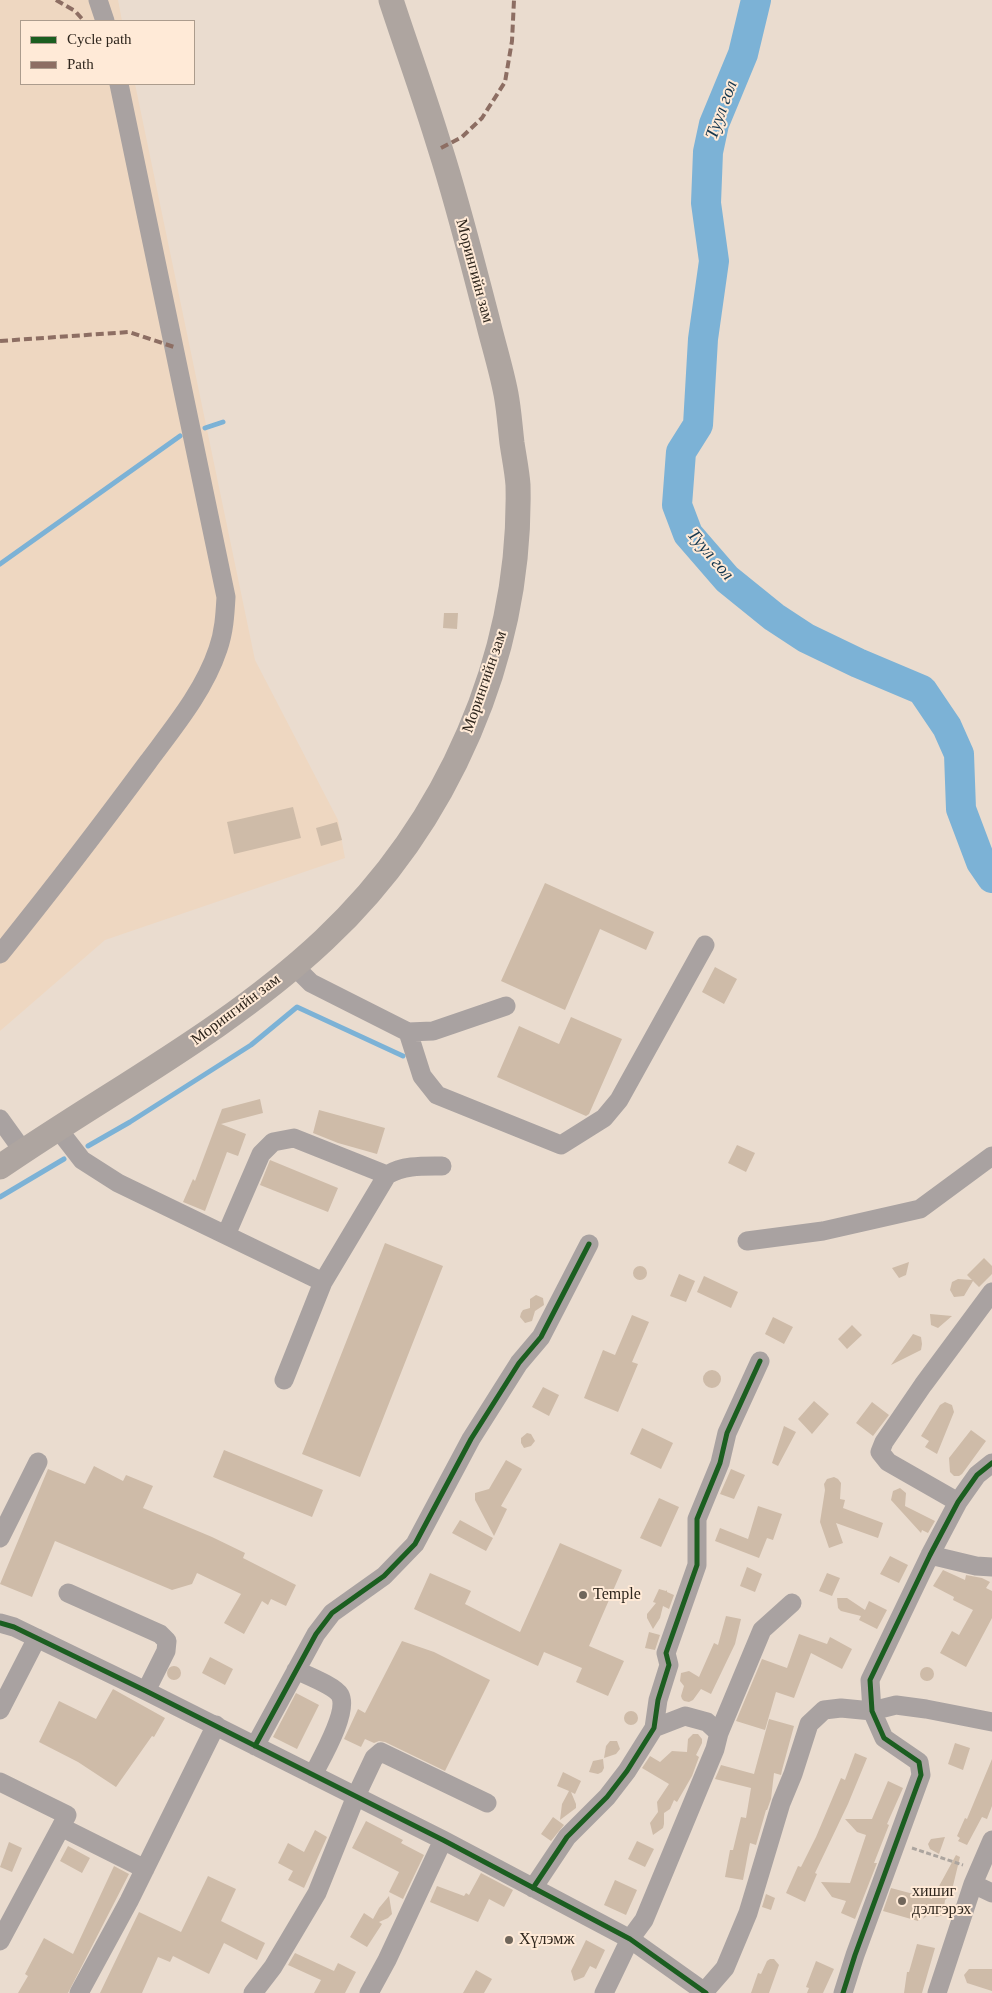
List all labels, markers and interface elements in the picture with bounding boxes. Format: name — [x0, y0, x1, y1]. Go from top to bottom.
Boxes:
legend — [20, 20, 195, 85]
text: Cycle path — [67, 31, 132, 47]
text: Path — [67, 56, 94, 72]
water label: Туул гол — [701, 78, 743, 142]
street label: Морингийн зам — [451, 217, 497, 325]
water label: Туул гол — [682, 525, 738, 585]
street label: Морингийн зам — [459, 628, 511, 736]
street label: Морингийн зам — [188, 970, 284, 1050]
place label: Temple — [593, 1585, 641, 1605]
marker: Temple — [577, 1589, 589, 1601]
place label: хишиг дэлгэрэх — [912, 1882, 971, 1920]
marker: хишиг дэлгэрэх — [896, 1895, 908, 1907]
place label: Хүлэмж — [519, 1930, 574, 1950]
marker: Хүлэмж — [503, 1934, 515, 1946]

